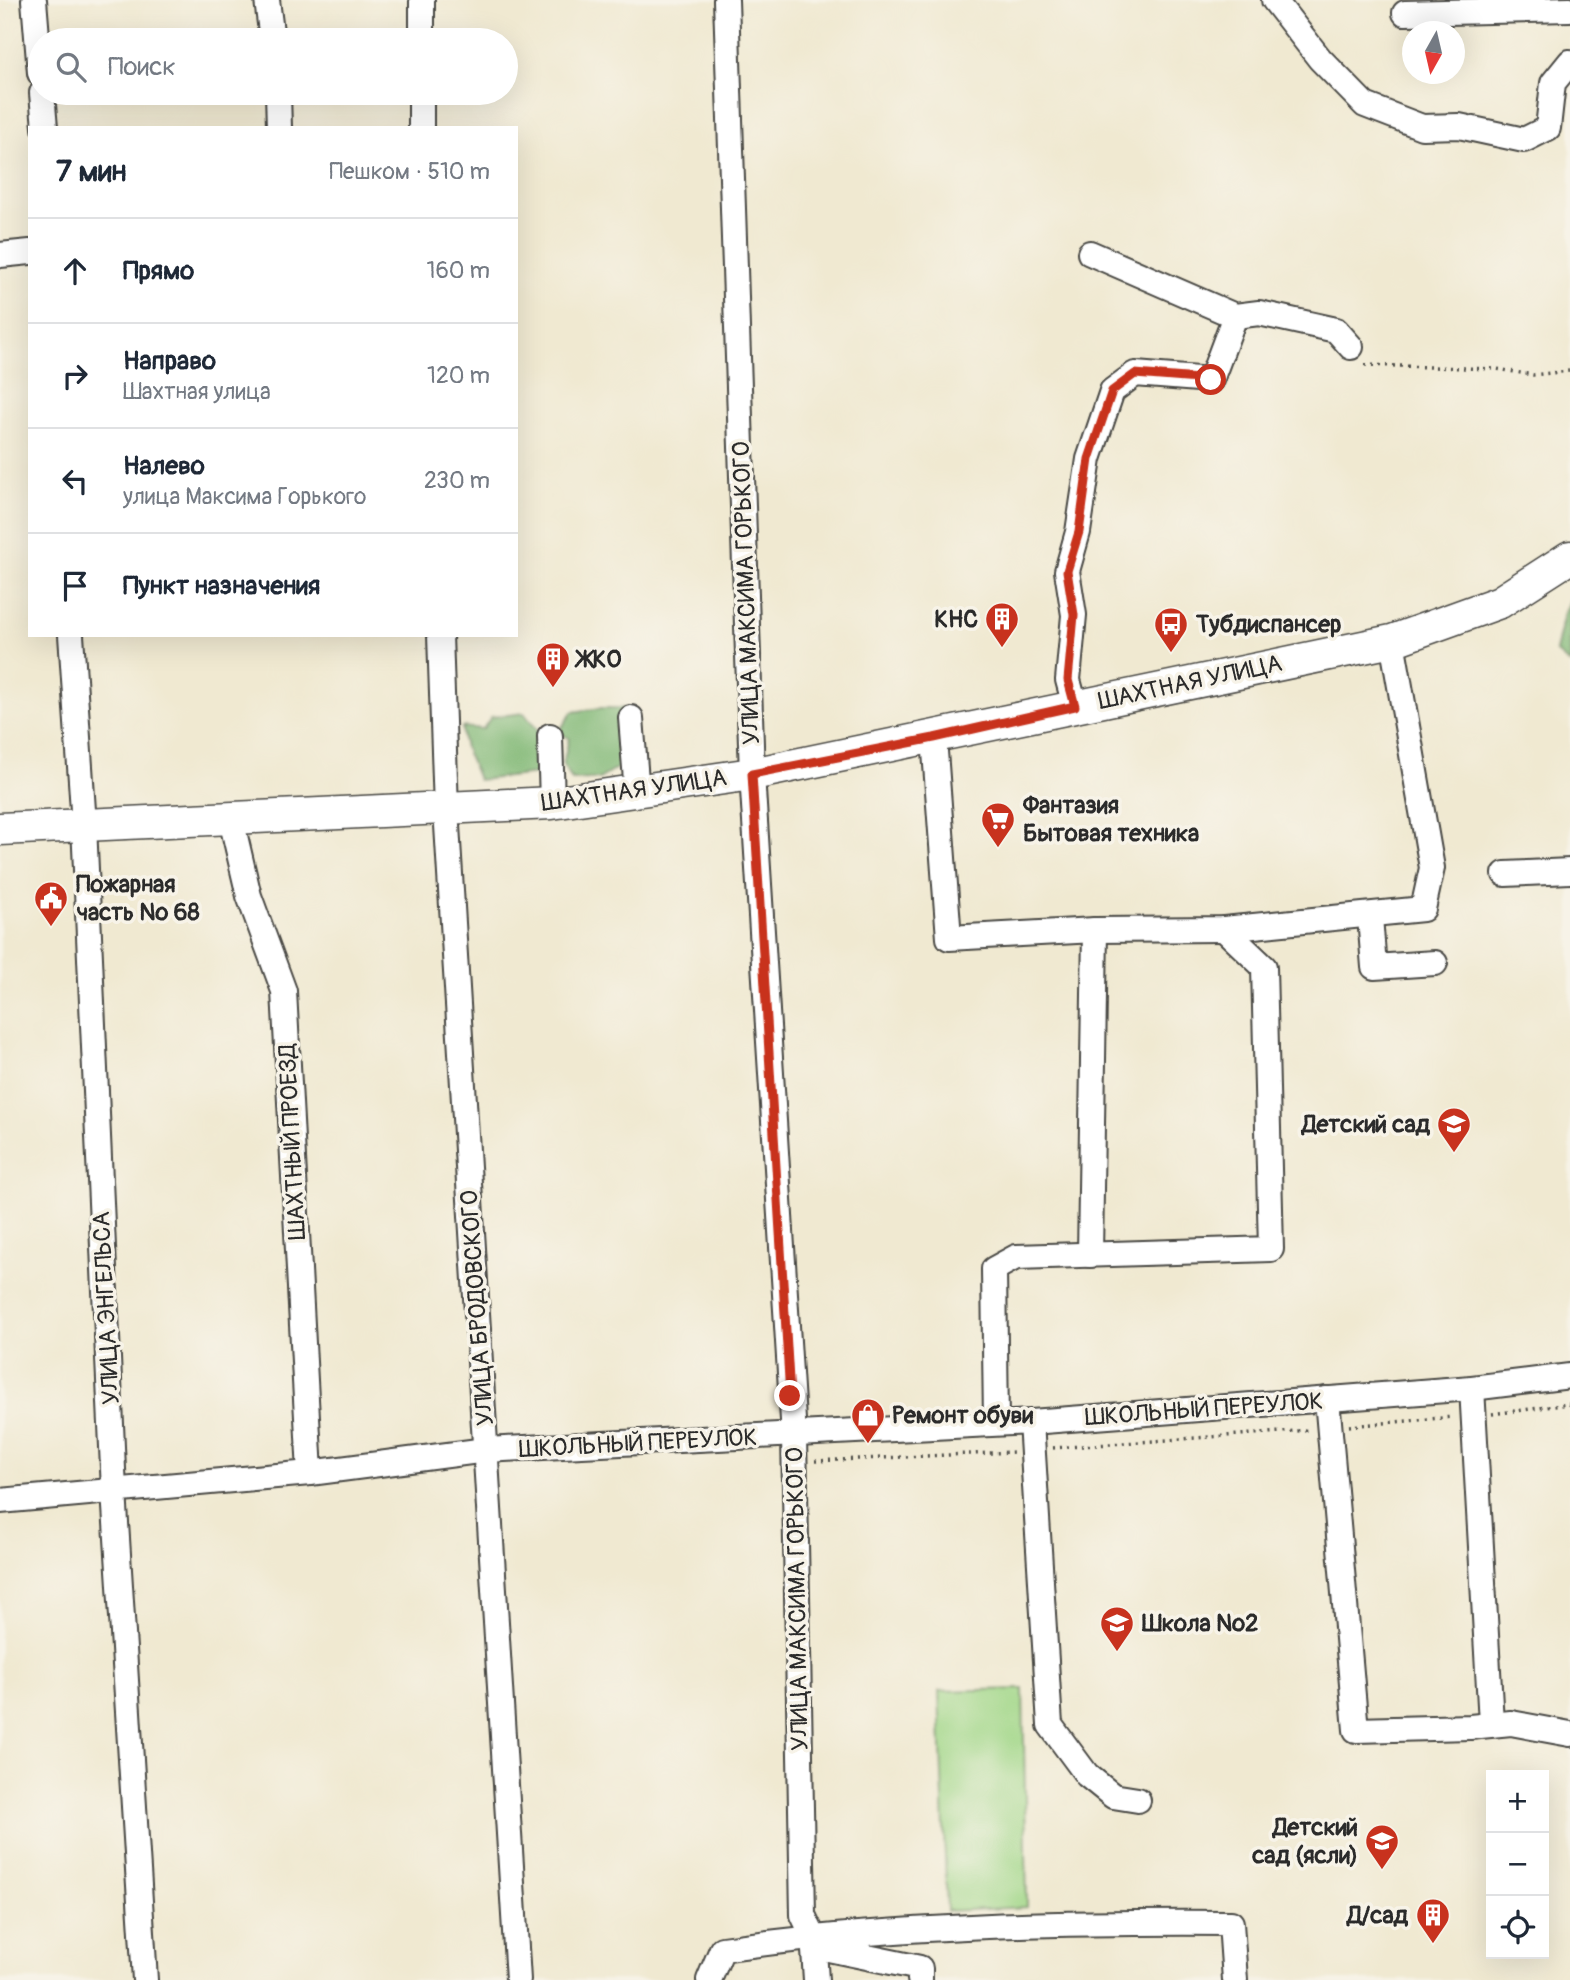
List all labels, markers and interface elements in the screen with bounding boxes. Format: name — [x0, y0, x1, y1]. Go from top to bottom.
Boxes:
north arrow — [1402, 21, 1465, 84]
search box — [28, 28, 518, 105]
icon: search — [52, 48, 90, 86]
text: Поиск — [108, 51, 176, 83]
text: 7 мин — [56, 153, 126, 190]
text: Пешком · 510 m — [329, 157, 490, 186]
icon: ahead — [56, 252, 94, 290]
text: Прямо — [123, 255, 194, 287]
text: 160 m — [426, 256, 490, 285]
text: Направо — [123, 345, 216, 377]
icon: right — [56, 357, 94, 395]
text: 120 m — [427, 361, 490, 390]
route start — [1195, 364, 1226, 395]
text: Шахтная улица — [123, 377, 271, 406]
street label: УЛИЦА МАКСИМА ГОРЬКОГО — [727, 441, 766, 745]
text: Налево — [123, 450, 205, 482]
icon: left — [56, 462, 94, 500]
text: 230 m — [424, 466, 490, 495]
text: улица Максима Горького — [123, 482, 366, 511]
icon: arrive — [56, 567, 94, 605]
text: Пункт назначения — [123, 570, 320, 602]
building icon: КНС — [983, 600, 1021, 649]
place label: КНС — [934, 605, 978, 634]
bus stop icon: Тубдиспансер — [1152, 605, 1190, 654]
place label: Тубдиспансер — [1195, 610, 1341, 639]
building icon: ЖКО — [534, 640, 572, 689]
place label: ЖКО — [574, 645, 621, 674]
street label: ШАХТНАЯ УЛИЦА — [1096, 649, 1285, 716]
street label: ШАХТНАЯ УЛИЦА — [539, 763, 729, 818]
place label: Фантазия Бытовая техника — [1022, 791, 1199, 848]
supermarket icon: Фантазия Бытовая техника — [979, 800, 1017, 849]
place label: Пожарная часть № 68 — [76, 870, 200, 927]
public building icon: Пожарная часть № 68 — [32, 879, 70, 928]
street label: ШАХТНЫЙ ПРОЕЗД — [273, 1043, 312, 1241]
school or university icon: Детский сад — [1435, 1105, 1473, 1154]
place label: Детский сад — [1300, 1110, 1431, 1139]
street label: УЛИЦА БРОДОВСКОГО — [455, 1189, 500, 1427]
street label: УЛИЦА ЭНГЕЛЬСА — [87, 1210, 126, 1405]
route end — [774, 1380, 805, 1411]
street label: ШКОЛЬНЫЙ ПЕРЕУЛОК — [1084, 1387, 1324, 1432]
shop icon: Ремонт обуви — [849, 1396, 887, 1445]
place label: Ремонт обуви — [892, 1401, 1033, 1430]
street label: ШКОЛЬНЫЙ ПЕРЕУЛОК — [518, 1423, 758, 1464]
street label: УЛИЦА МАКСИМА ГОРЬКОГО — [780, 1447, 815, 1751]
school or university icon: Школа №2 — [1098, 1604, 1136, 1653]
place label: Школа №2 — [1141, 1609, 1258, 1638]
map controls — [1486, 1770, 1549, 1959]
button: + — [1486, 1770, 1549, 1833]
place label: Детский сад (ясли) — [1251, 1813, 1358, 1870]
school or university icon: Детский сад (ясли) — [1363, 1822, 1401, 1871]
button: − — [1486, 1833, 1549, 1896]
building icon: Д/сад — [1414, 1896, 1452, 1945]
button: locate — [1486, 1896, 1549, 1959]
place label: Д/сад — [1345, 1901, 1409, 1930]

